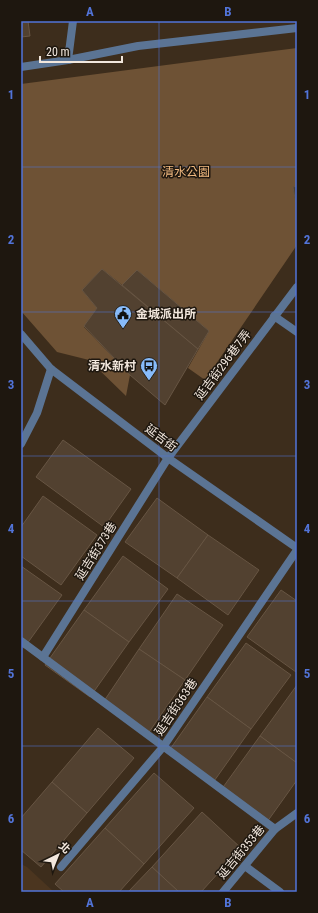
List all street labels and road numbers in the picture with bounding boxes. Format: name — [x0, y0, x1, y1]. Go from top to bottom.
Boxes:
street label: 延吉街296巷7弄 — [192, 327, 254, 403]
street label: 延吉街 — [142, 422, 180, 454]
street label: 延吉街373巷 — [73, 519, 119, 583]
street label: 延吉街363巷 — [152, 676, 200, 738]
street label: 延吉街353巷 — [214, 822, 268, 882]

